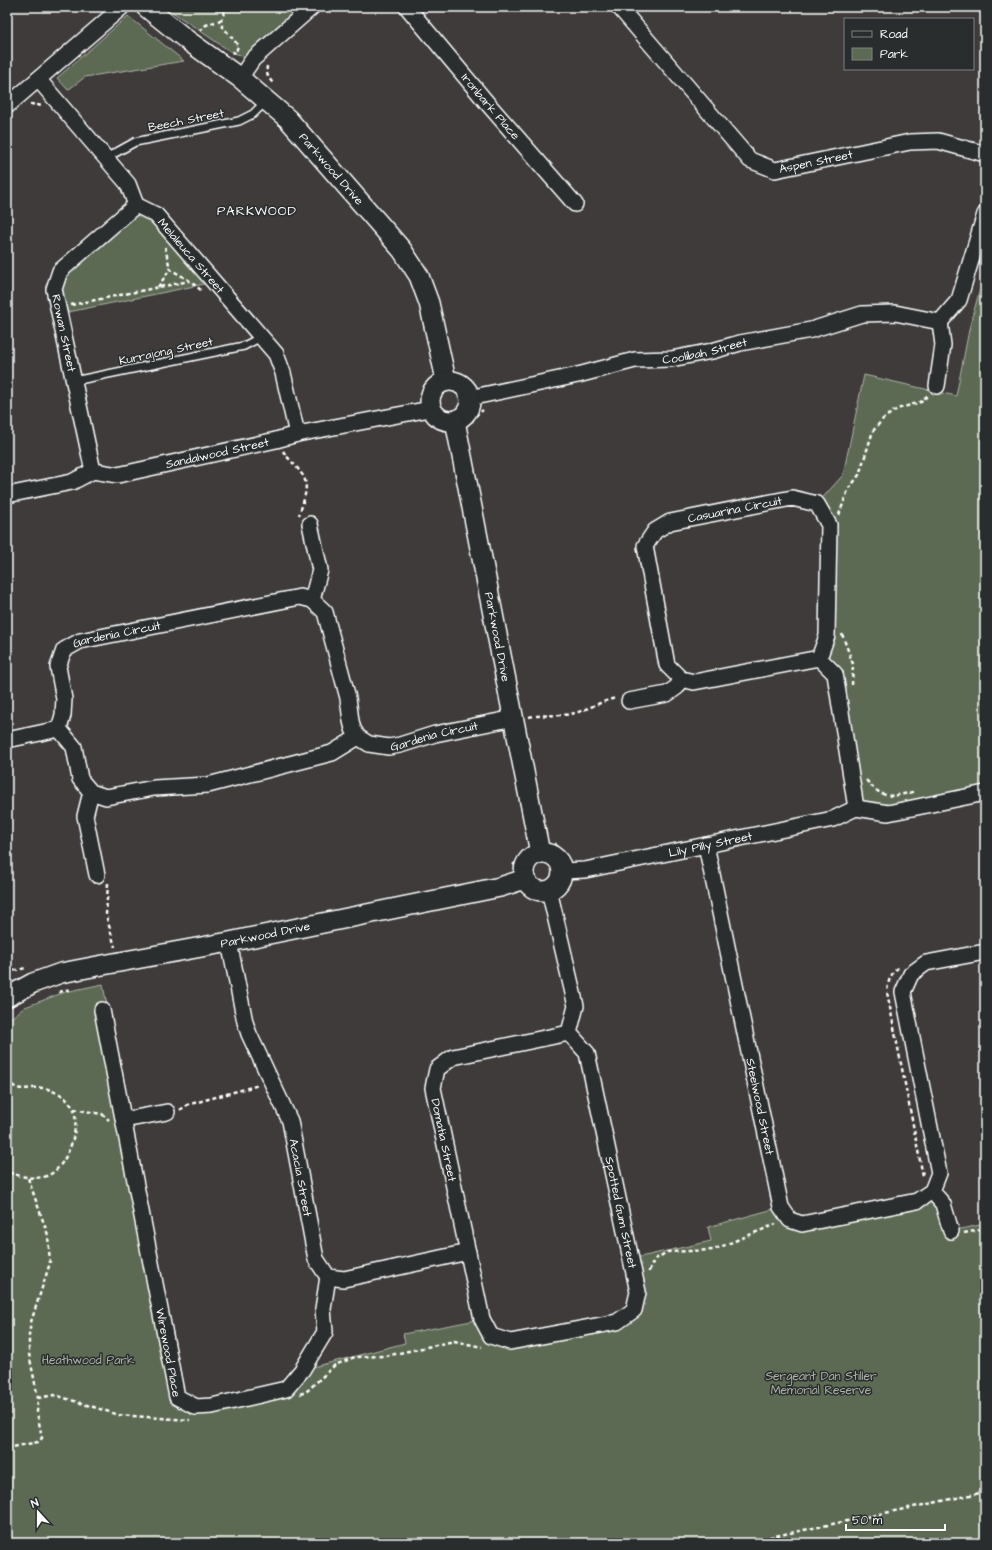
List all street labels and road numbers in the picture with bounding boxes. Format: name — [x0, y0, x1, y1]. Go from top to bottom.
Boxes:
street label: Ironbark Place — [457, 70, 524, 144]
street label: Beech Street — [147, 105, 226, 136]
street label: Parkwood Drive — [295, 129, 368, 209]
street label: Aspen Street — [778, 146, 854, 178]
street label: Melaleuca Street — [154, 215, 228, 298]
street label: Rowan Street — [47, 293, 80, 374]
street label: Kurrajong Street — [118, 333, 215, 371]
street label: Coolibah Street — [662, 334, 749, 368]
street label: Sandalwood Street — [164, 434, 271, 473]
street label: Casuarina Circuit — [686, 492, 784, 527]
street label: Parkwood Drive — [480, 591, 514, 684]
street label: Gardenia Circuit — [69, 617, 162, 653]
street label: Gardenia Circuit — [389, 717, 480, 756]
street label: Lily Pilly Street — [667, 828, 754, 862]
street label: Parkwood Drive — [219, 918, 312, 952]
street label: Steelwood Street — [741, 1056, 778, 1157]
street label: Domatia Street — [426, 1097, 461, 1183]
street label: Acacia Street — [285, 1137, 316, 1218]
street label: Spotted Gum Street — [600, 1155, 641, 1270]
street label: Wirewood Place — [151, 1307, 185, 1399]

